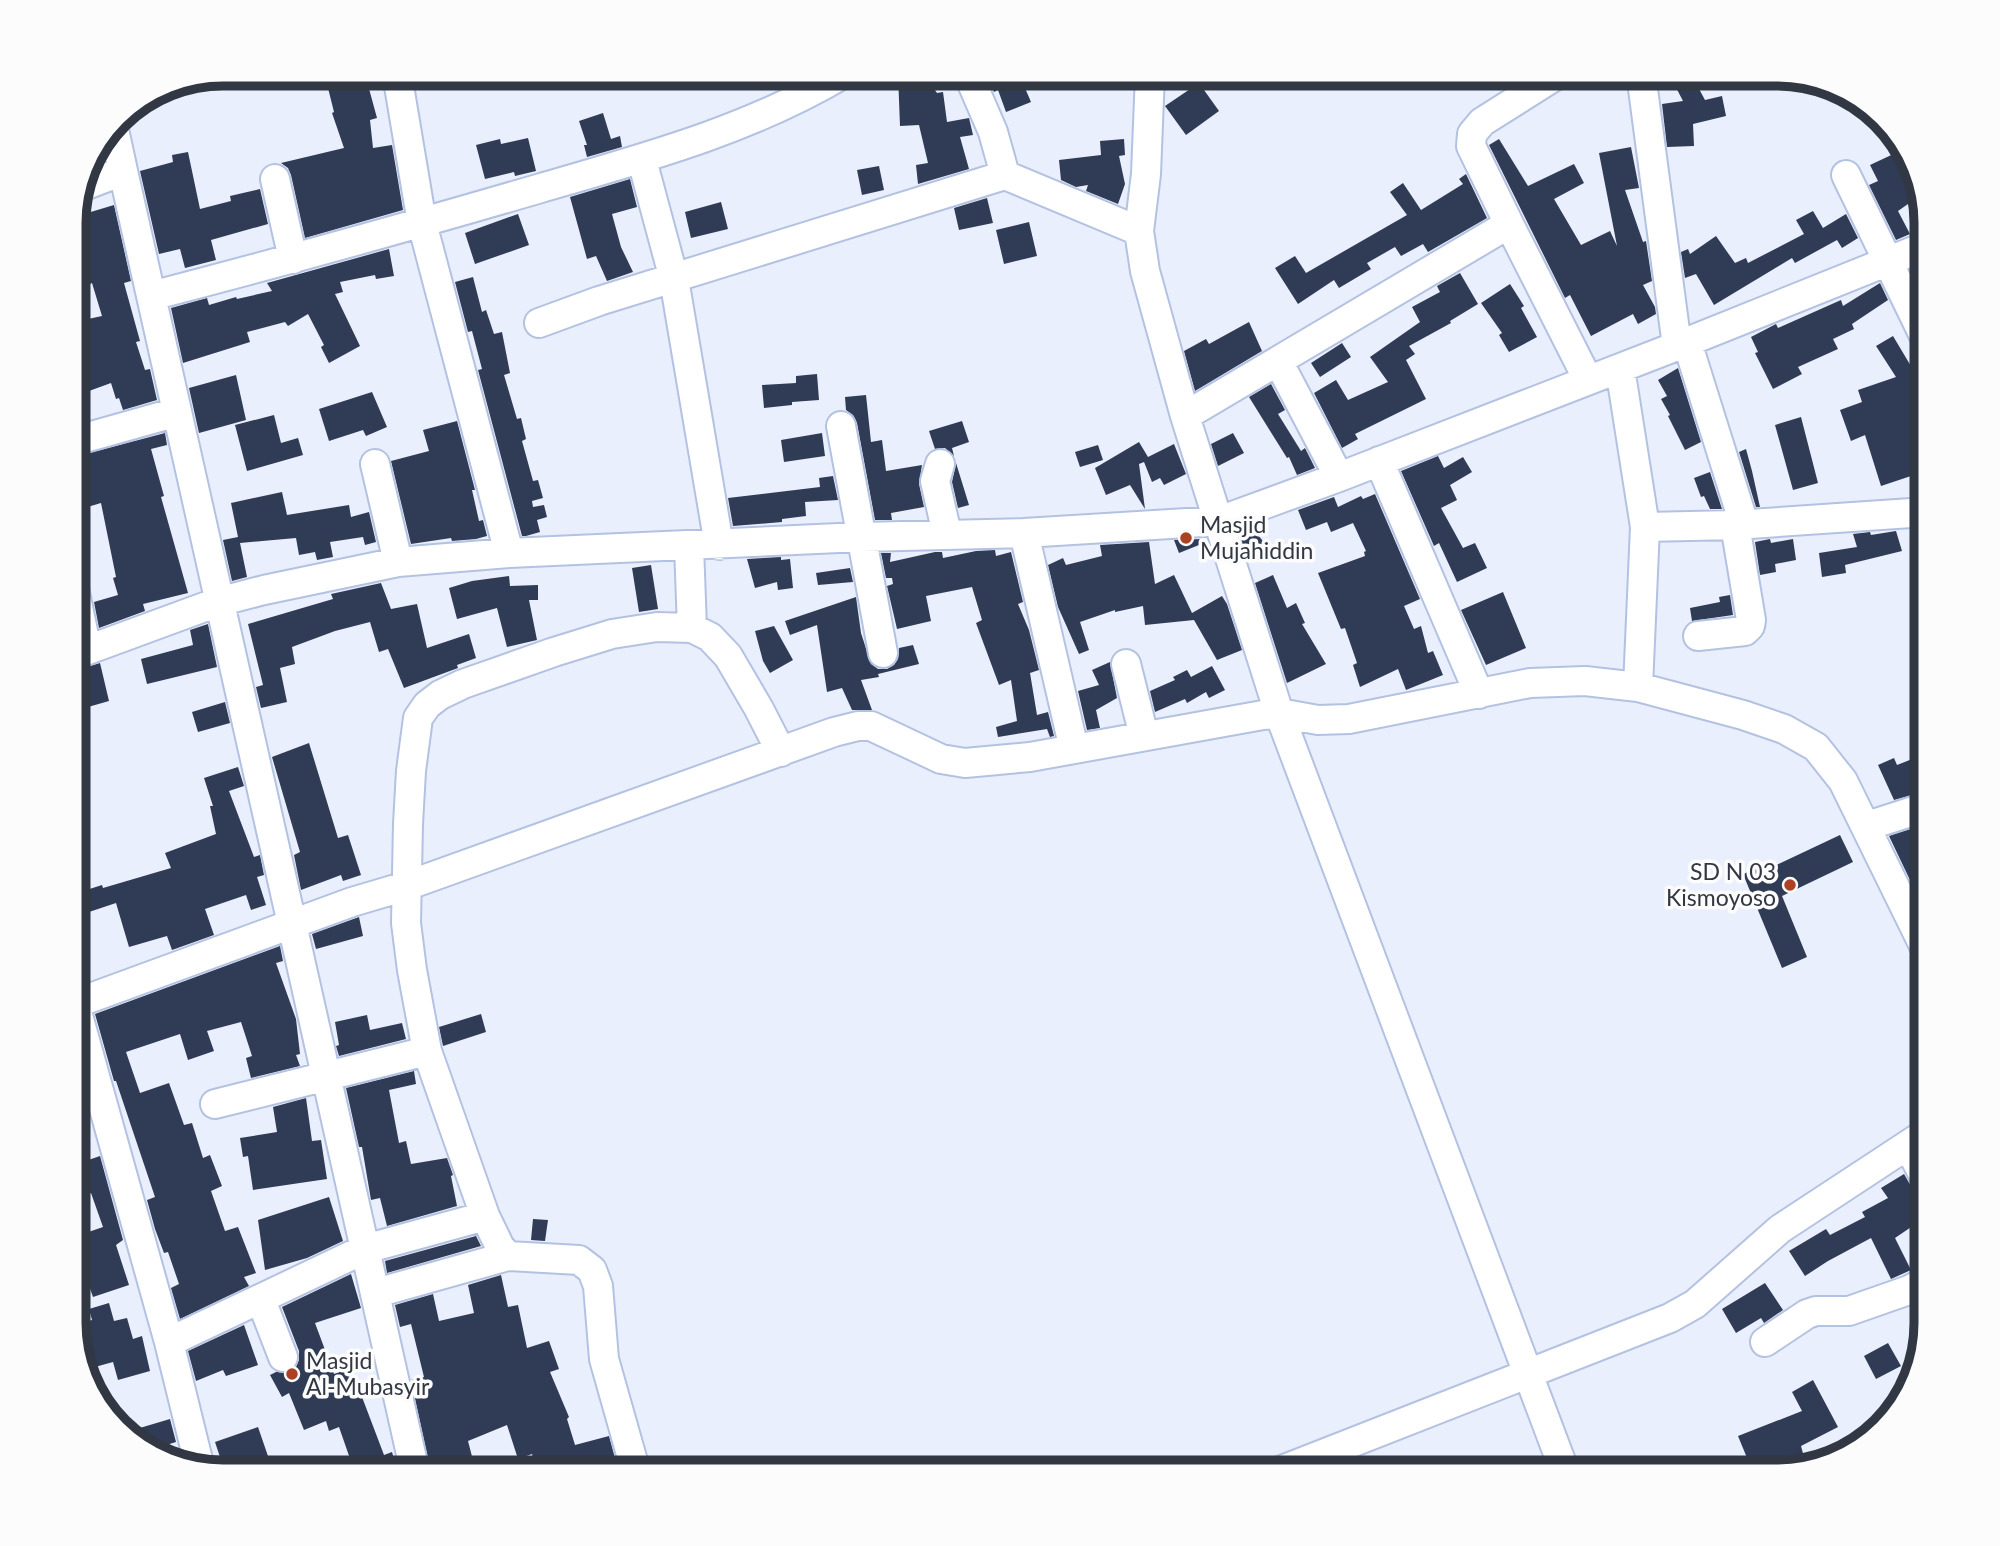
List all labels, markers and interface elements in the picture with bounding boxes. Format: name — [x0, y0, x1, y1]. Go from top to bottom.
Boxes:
place label: Masjid Mujahiddin — [1200, 510, 1313, 564]
marker: Masjid Mujahiddin — [1178, 530, 1194, 546]
place label: SD N 03 Kismoyoso — [1666, 857, 1776, 911]
marker: SD N 03 Kismoyoso — [1782, 877, 1798, 893]
place label: Masjid Al-Mubasyir — [306, 1346, 430, 1400]
marker: Masjid Al-Mubasyir — [284, 1366, 300, 1382]

